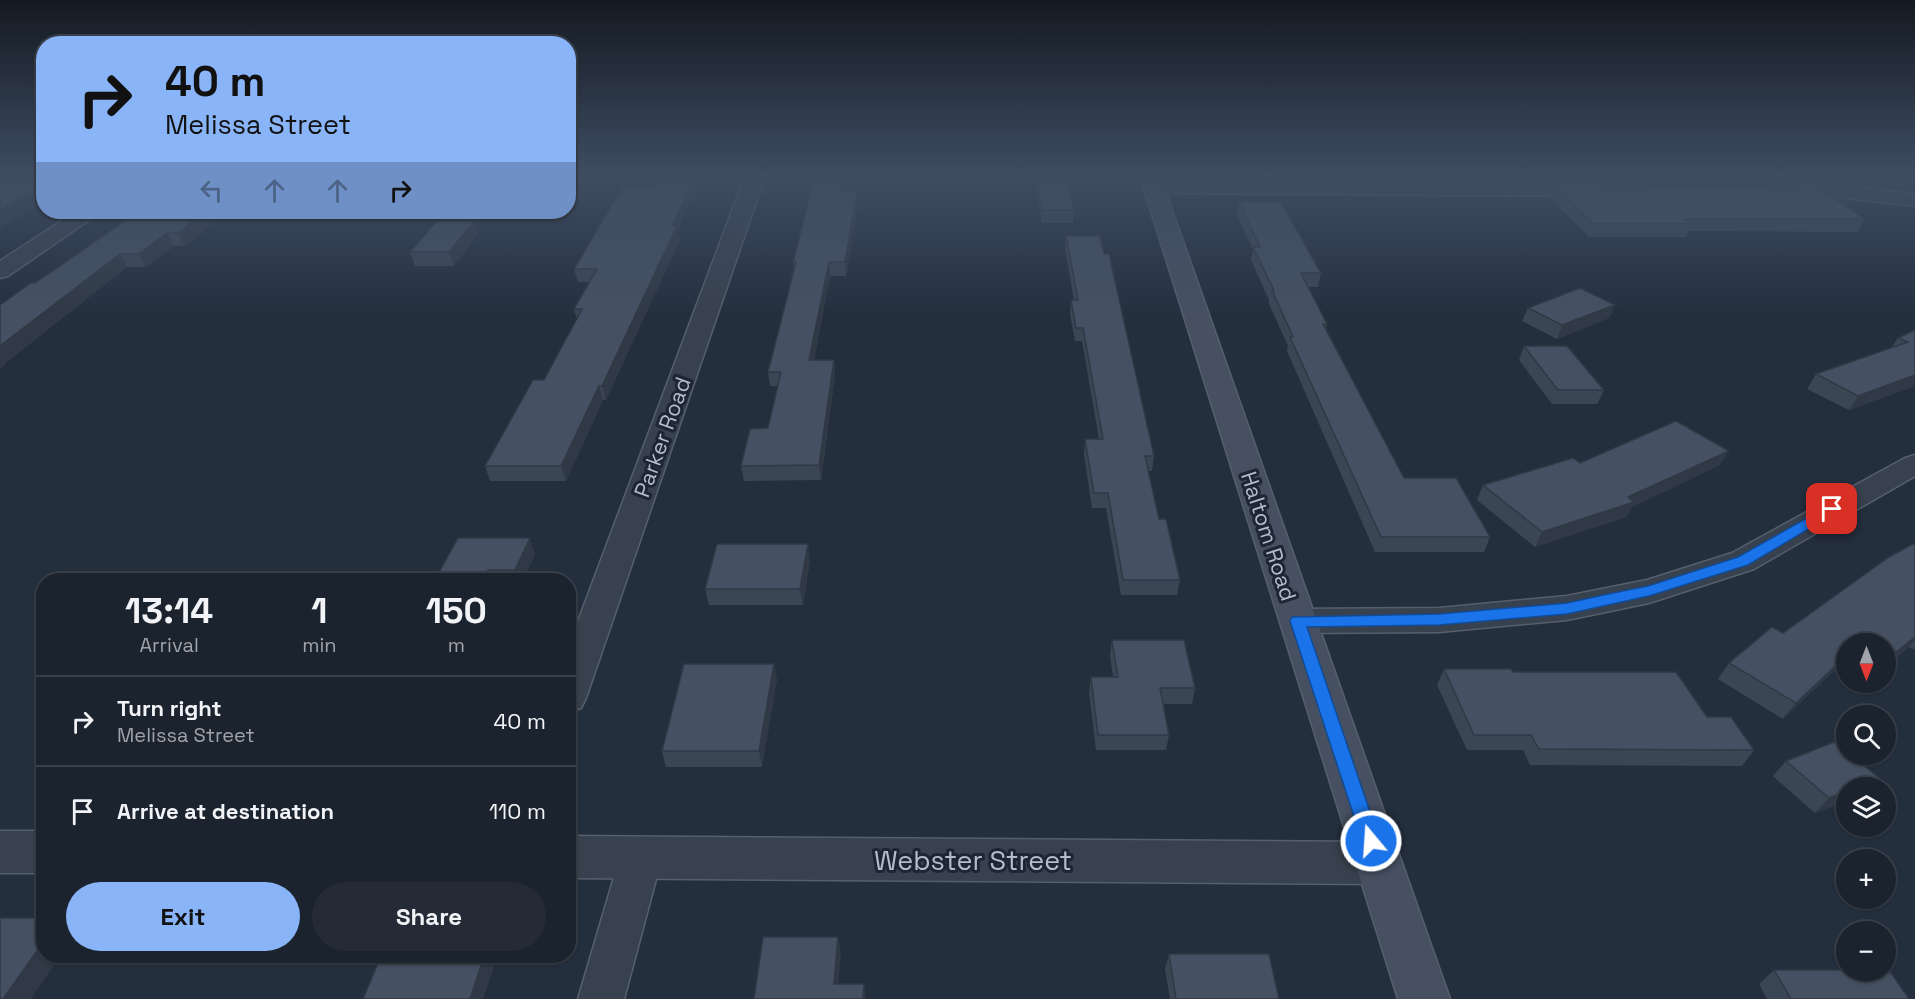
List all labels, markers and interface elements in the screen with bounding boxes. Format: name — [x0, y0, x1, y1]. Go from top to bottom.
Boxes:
text: 40 m — [165, 55, 265, 108]
icon: right — [66, 60, 144, 138]
text: Melissa Street — [165, 107, 351, 142]
icon: left — [195, 174, 228, 207]
icon: ahead — [258, 174, 291, 207]
icon: ahead — [321, 174, 354, 207]
icon: right — [384, 174, 417, 207]
street label: Parker Road — [627, 373, 697, 501]
street label: Haltom Road — [1235, 468, 1303, 604]
pin — [1806, 483, 1857, 534]
icon: arrive — [1815, 492, 1848, 525]
text: 13:14 — [125, 588, 213, 634]
text: 1 — [311, 588, 328, 634]
text: 150 — [426, 588, 487, 634]
text: Arrival — [139, 632, 199, 658]
text: min — [302, 632, 337, 658]
text: m — [448, 632, 465, 658]
north arrow — [1836, 633, 1896, 693]
map controls — [1836, 633, 1896, 981]
text: Turn right — [117, 694, 222, 722]
icon: right — [66, 705, 99, 738]
button: search — [1836, 705, 1896, 765]
text: 40 m — [494, 707, 546, 735]
text: Melissa Street — [117, 722, 255, 748]
button: layers — [1836, 777, 1896, 837]
icon: arrive — [66, 795, 99, 828]
text: Arrive at destination — [117, 797, 334, 825]
text: 110 m — [489, 797, 546, 825]
position arrow — [1339, 809, 1403, 873]
street label: Webster Street — [874, 843, 1072, 878]
button: + — [1836, 849, 1896, 909]
button: Exit — [66, 882, 300, 951]
button: Share — [312, 882, 546, 951]
button: − — [1836, 921, 1896, 981]

